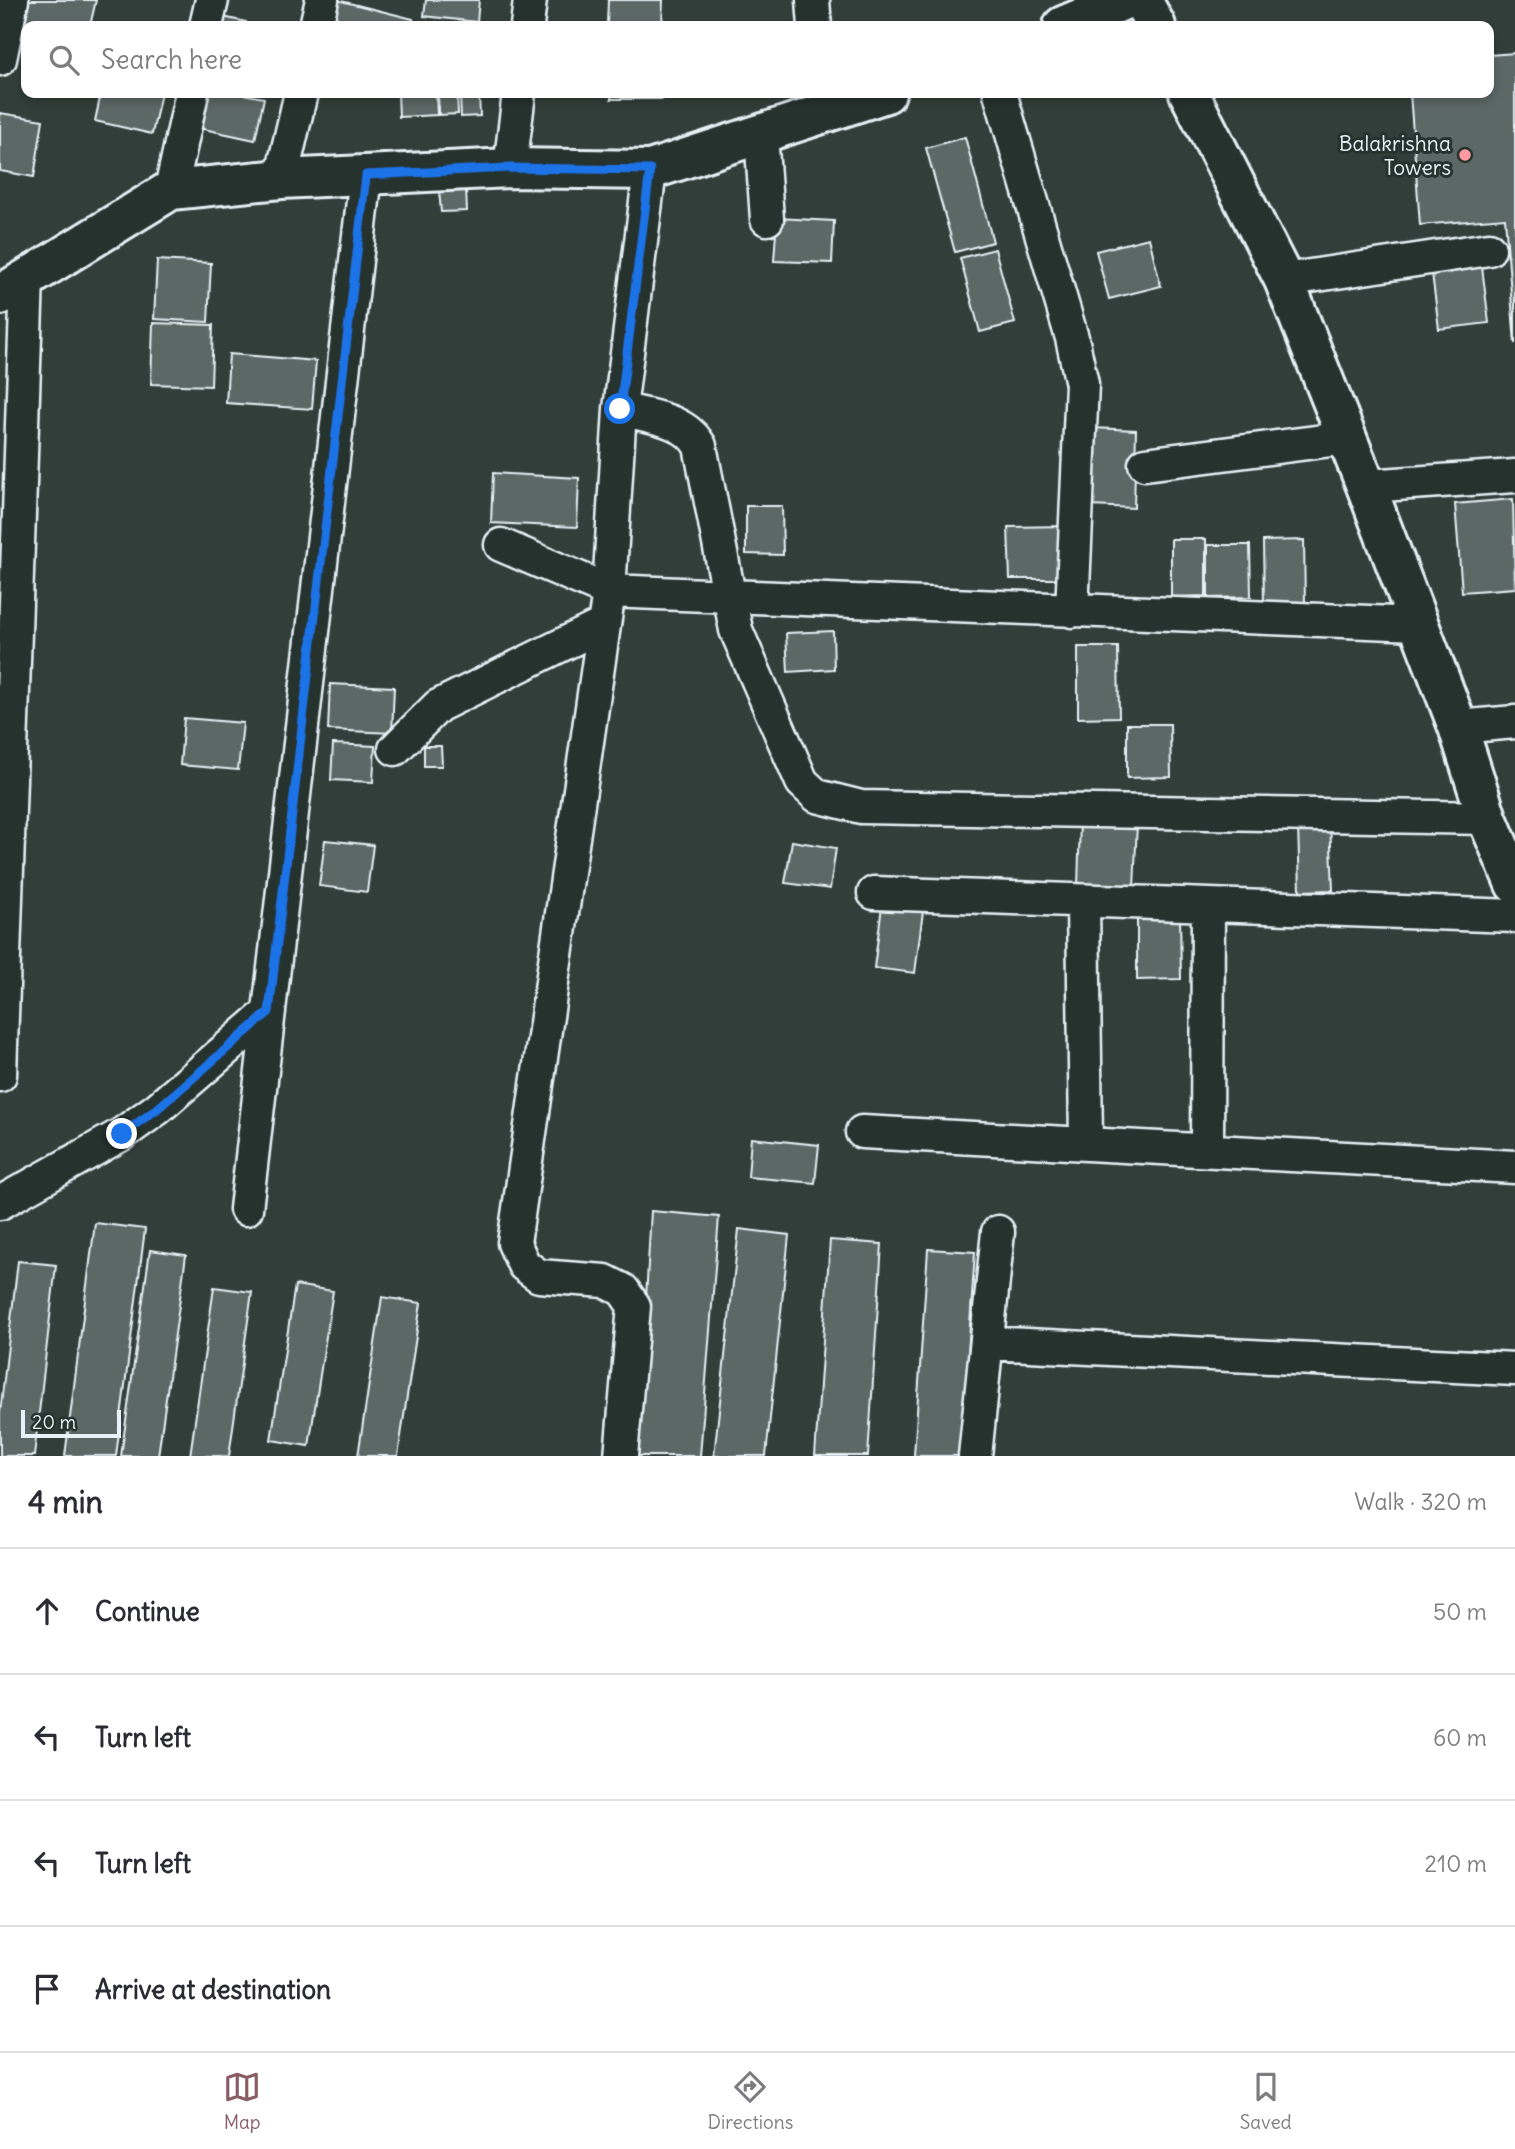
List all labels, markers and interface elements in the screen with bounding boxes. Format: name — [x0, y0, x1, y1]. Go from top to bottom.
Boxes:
search box — [21, 21, 1494, 98]
icon: search — [45, 41, 83, 79]
text: Search here — [101, 43, 242, 76]
place label: Balakrishna Towers — [1339, 130, 1451, 181]
marker: Balakrishna Towers — [1457, 147, 1473, 163]
route start — [604, 393, 635, 424]
route end — [106, 1118, 137, 1149]
scale bar — [21, 1407, 121, 1439]
text: 20 m — [32, 1410, 76, 1434]
text: 4 min — [28, 1483, 103, 1521]
text: Walk · 320 m — [1354, 1487, 1487, 1516]
icon: ahead — [28, 1592, 66, 1630]
text: Continue — [95, 1595, 200, 1628]
text: 50 m — [1433, 1597, 1487, 1626]
icon: left — [28, 1718, 66, 1756]
text: Turn left — [95, 1721, 191, 1754]
text: 60 m — [1433, 1723, 1487, 1752]
icon: left — [28, 1844, 66, 1882]
text: Turn left — [95, 1847, 191, 1880]
text: 210 m — [1424, 1849, 1487, 1878]
icon: arrive — [28, 1970, 66, 2008]
text: Arrive at destination — [95, 1973, 331, 2006]
tab: Map — [223, 2068, 261, 2134]
tab: Directions — [708, 2068, 793, 2134]
tab: Saved — [1240, 2068, 1292, 2134]

